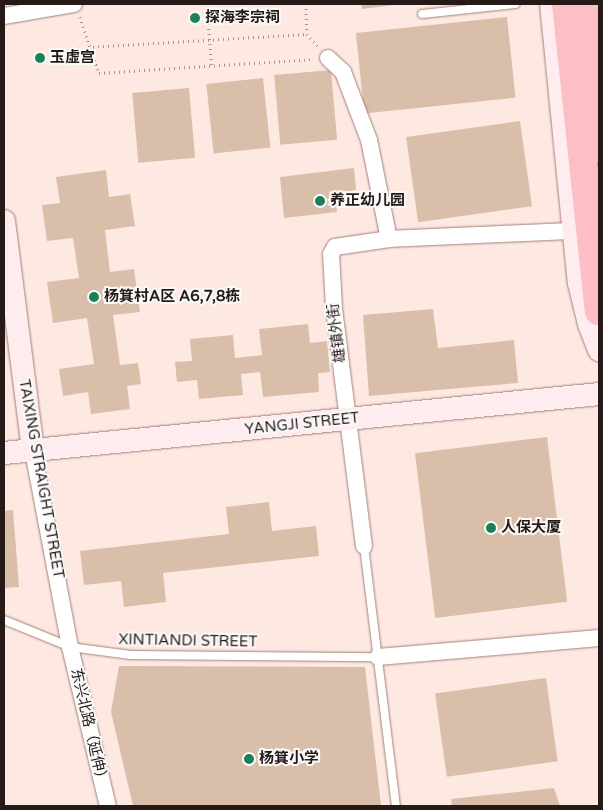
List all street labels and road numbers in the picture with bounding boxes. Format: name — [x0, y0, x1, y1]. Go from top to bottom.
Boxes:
street label: 雄镇外街 — [324, 302, 350, 364]
street label: TAIXING STRAIGHT STREET — [15, 378, 67, 580]
street label: YANGJI STREET — [244, 409, 360, 439]
street label: XINTIANDI STREET — [118, 631, 258, 651]
street label: 东兴北路（延伸） — [67, 667, 111, 787]

